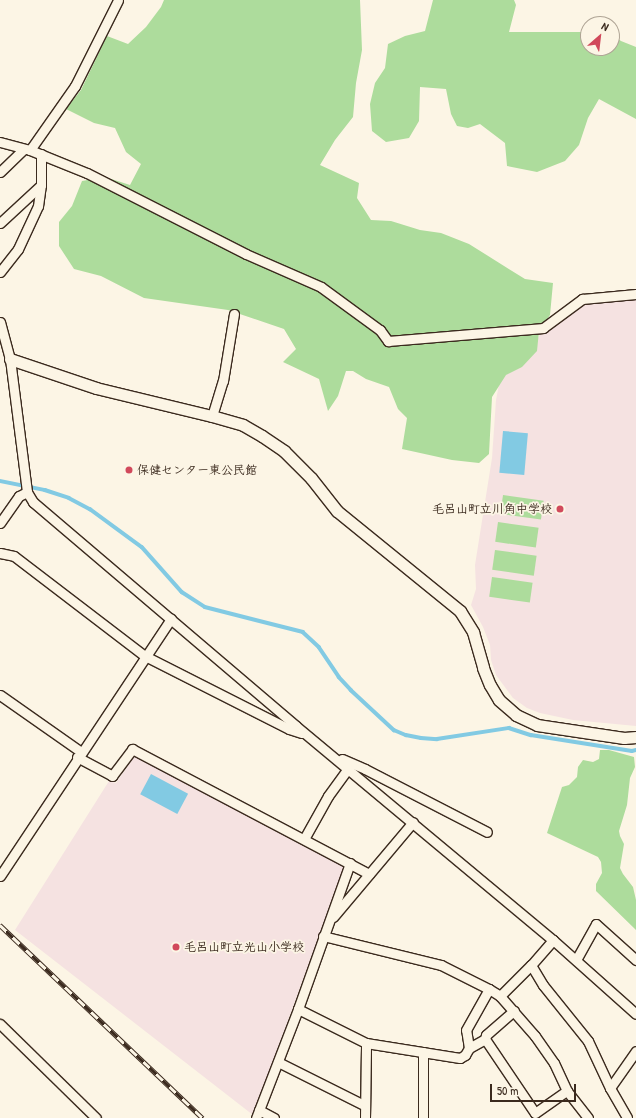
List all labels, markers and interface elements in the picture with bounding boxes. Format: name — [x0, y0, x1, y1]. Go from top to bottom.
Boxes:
north arrow — [580, 16, 620, 56]
text: N — [599, 19, 611, 34]
place label: 保健センター東公民館 — [137, 463, 257, 477]
marker: 保健センター東公民館 — [124, 465, 134, 475]
place label: 毛呂山町立川角中学校 — [432, 502, 552, 516]
marker: 毛呂山町立川角中学校 — [555, 504, 565, 514]
place label: 毛呂山町立光山小学校 — [184, 940, 304, 954]
marker: 毛呂山町立光山小学校 — [171, 942, 181, 952]
scale bar — [492, 1076, 578, 1102]
text: 50 m — [497, 1082, 518, 1099]

